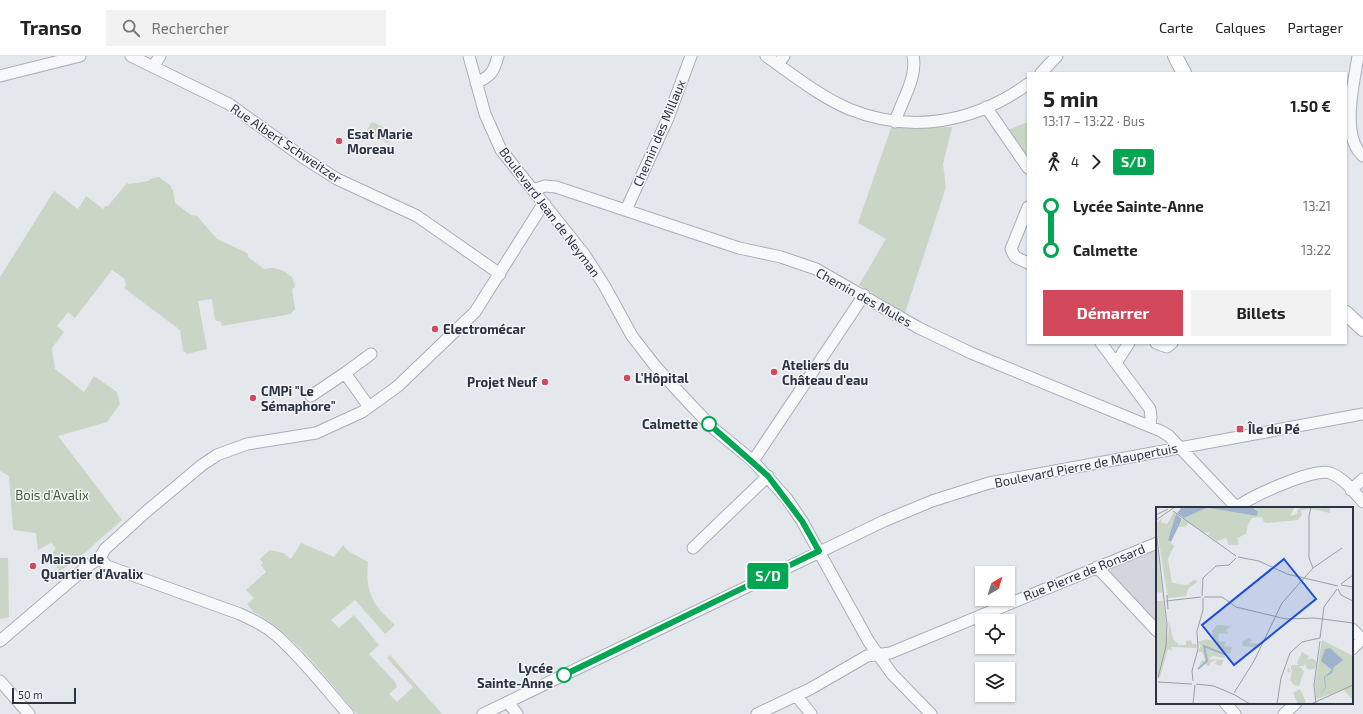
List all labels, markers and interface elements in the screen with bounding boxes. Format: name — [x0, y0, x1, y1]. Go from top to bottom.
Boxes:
search box — [106, 10, 386, 46]
text: Transo — [20, 16, 82, 39]
icon: search — [120, 17, 142, 39]
text: Rechercher — [152, 19, 229, 37]
text: Carte — [1159, 19, 1193, 36]
text: Calques — [1215, 19, 1266, 36]
text: Partager — [1288, 19, 1343, 36]
street label: Chemin des Millaux — [629, 77, 689, 189]
text: 5 min — [1043, 85, 1099, 111]
text: 1.50 € — [1290, 97, 1331, 115]
street label: Rue Albert Schweitzer — [228, 100, 344, 186]
text: 13:17 – 13:22 · Bus — [1043, 113, 1145, 129]
place label: Esat Marie Moreau — [347, 126, 413, 157]
marker: Esat Marie Moreau — [334, 136, 344, 146]
street label: Boulevard Jean de Neyman — [496, 144, 604, 280]
icon: walk — [1043, 151, 1065, 173]
icon: forward — [1085, 151, 1107, 173]
text: S/D — [1121, 153, 1146, 170]
text: 4 — [1071, 154, 1079, 170]
text: Lycée Sainte-Anne — [1073, 197, 1204, 215]
text: 13:21 — [1303, 198, 1331, 214]
text: Calmette — [1073, 241, 1138, 259]
text: 13:22 — [1301, 242, 1331, 258]
street label: Chemin des Mules — [813, 264, 915, 330]
button: Démarrer — [1043, 290, 1183, 336]
button: Billets — [1191, 290, 1331, 336]
place label: Electromécar — [443, 321, 526, 337]
marker: Electromécar — [430, 324, 440, 334]
place label: Ateliers du Château d'eau — [782, 357, 868, 388]
marker: Ateliers du Château d'eau — [769, 367, 779, 377]
place label: L'Hôpital — [635, 370, 689, 386]
marker: L'Hôpital — [622, 373, 632, 383]
place label: Projet Neuf — [467, 374, 538, 390]
marker: Projet Neuf — [540, 377, 550, 387]
place label: CMPi "Le Sémaphore" — [261, 383, 336, 414]
marker: CMPi "Le Sémaphore" — [248, 393, 258, 403]
place label: Calmette — [642, 416, 698, 432]
marker: Calmette — [701, 416, 717, 432]
place label: Île du Pé — [1247, 421, 1300, 437]
marker: Île du Pé — [1235, 424, 1245, 434]
street label: Boulevard Pierre de Maupertuis — [993, 439, 1179, 491]
park label: Bois d'Avalix — [15, 487, 89, 503]
inset map — [1156, 507, 1353, 704]
street label: Rue Pierre de Ronsard — [1021, 540, 1147, 604]
place label: Maison de Quartier d'Avalix — [41, 551, 144, 583]
marker: Maison de Quartier d'Avalix — [28, 561, 38, 571]
line badge: S/D — [745, 563, 791, 589]
north arrow — [975, 566, 1015, 606]
map controls — [975, 566, 1015, 702]
text: S/D — [755, 567, 781, 584]
button: locate — [975, 614, 1015, 654]
place label: Lycée Sainte-Anne — [477, 660, 553, 691]
button: layers — [975, 662, 1015, 702]
marker: Lycée Sainte-Anne — [556, 667, 572, 683]
scale bar — [12, 686, 76, 705]
text: 50 m — [18, 688, 43, 701]

